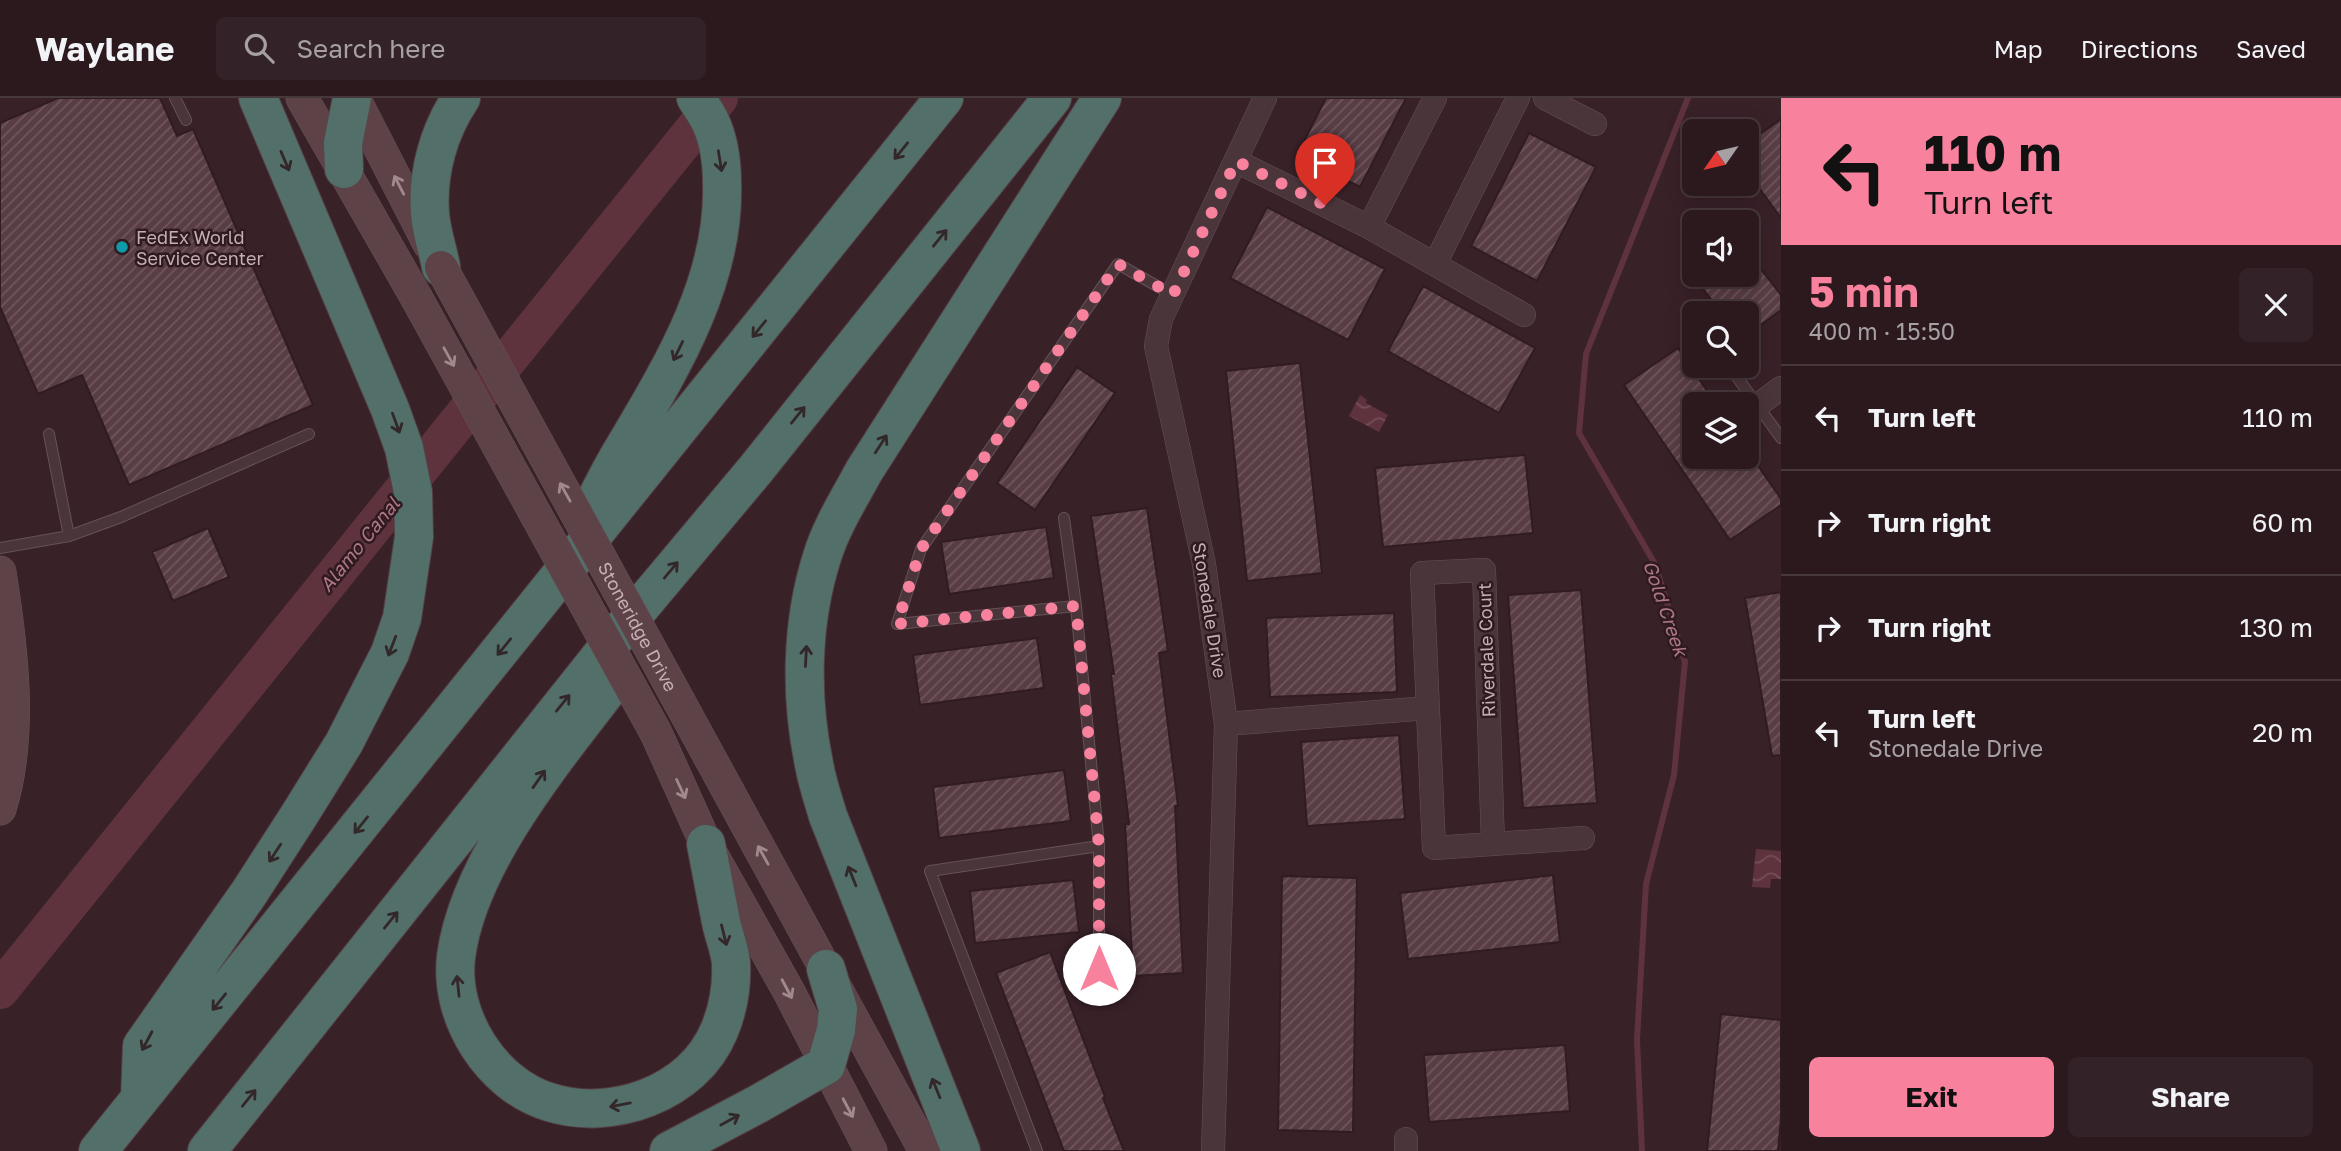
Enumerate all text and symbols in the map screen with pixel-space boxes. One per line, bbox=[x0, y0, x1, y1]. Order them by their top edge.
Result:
search box bbox=[216, 17, 706, 80]
text: Waylane bbox=[35, 29, 174, 68]
icon: search bbox=[240, 29, 278, 67]
text: Search here bbox=[296, 33, 445, 64]
text: Map bbox=[1994, 34, 2043, 63]
text: Directions bbox=[2081, 34, 2198, 63]
text: Saved bbox=[2236, 34, 2306, 63]
north arrow bbox=[1682, 119, 1759, 196]
map controls bbox=[1682, 119, 1759, 469]
text: 110 m bbox=[1924, 123, 2061, 182]
icon: left bbox=[1809, 126, 1900, 217]
pin bbox=[1295, 133, 1355, 205]
one-way arrow bbox=[894, 142, 909, 160]
icon: arrive bbox=[1306, 144, 1344, 182]
one-way arrow bbox=[714, 149, 727, 172]
one-way arrow bbox=[279, 150, 292, 171]
one-way arrow bbox=[391, 175, 405, 196]
text: Turn left bbox=[1924, 183, 2053, 221]
button: sound bbox=[1682, 210, 1759, 287]
place label: FedEx World Service Center bbox=[136, 226, 263, 269]
one-way arrow bbox=[933, 229, 948, 247]
marker: FedEx World Service Center bbox=[114, 239, 130, 255]
text: 5 min bbox=[1809, 266, 1919, 316]
button: close bbox=[2239, 268, 2313, 342]
button: search bbox=[1682, 301, 1759, 378]
text: 400 m · 15:50 bbox=[1809, 317, 1955, 345]
one-way arrow bbox=[752, 319, 767, 338]
one-way arrow bbox=[671, 340, 685, 361]
one-way arrow bbox=[442, 346, 456, 366]
button: layers bbox=[1682, 392, 1759, 469]
icon: left bbox=[1809, 399, 1847, 437]
text: Turn left bbox=[1868, 402, 1976, 433]
text: 110 m bbox=[2242, 402, 2313, 433]
one-way arrow bbox=[791, 407, 806, 425]
one-way arrow bbox=[390, 412, 403, 434]
one-way arrow bbox=[874, 435, 888, 455]
one-way arrow bbox=[558, 483, 572, 503]
water label: Alamo Canal bbox=[314, 492, 404, 596]
icon: right bbox=[1809, 504, 1847, 542]
text: Turn right bbox=[1868, 507, 1991, 538]
text: 60 m bbox=[2252, 507, 2313, 538]
street label: Stonedale Drive bbox=[1188, 541, 1232, 679]
water label: Gold Creek bbox=[1639, 557, 1694, 661]
street label: Stoneridge Drive bbox=[594, 558, 682, 695]
one-way arrow bbox=[663, 562, 679, 580]
street label: Riverdale Court bbox=[1473, 582, 1499, 718]
icon: right bbox=[1809, 609, 1847, 647]
text: Turn right bbox=[1868, 612, 1991, 643]
text: 130 m bbox=[2240, 612, 2313, 643]
one-way arrow bbox=[385, 634, 397, 656]
one-way arrow bbox=[496, 638, 512, 656]
one-way arrow bbox=[799, 644, 812, 667]
one-way arrow bbox=[555, 695, 571, 713]
text: Turn left bbox=[1868, 703, 1976, 734]
icon: left bbox=[1809, 714, 1847, 752]
text: 20 m bbox=[2252, 717, 2313, 748]
text: Stonedale Drive bbox=[1868, 734, 2043, 762]
one-way arrow bbox=[532, 770, 546, 789]
one-way arrow bbox=[675, 777, 688, 799]
one-way arrow bbox=[354, 815, 369, 833]
one-way arrow bbox=[267, 843, 281, 863]
one-way arrow bbox=[756, 845, 770, 865]
one-way arrow bbox=[845, 866, 858, 887]
one-way arrow bbox=[383, 911, 398, 929]
one-way arrow bbox=[718, 923, 731, 946]
position arrow bbox=[1062, 932, 1136, 1006]
one-way arrow bbox=[451, 975, 464, 998]
one-way arrow bbox=[781, 978, 795, 999]
one-way arrow bbox=[211, 992, 226, 1010]
one-way arrow bbox=[140, 1031, 154, 1051]
button: Exit bbox=[1809, 1057, 2054, 1137]
button: Share bbox=[2068, 1057, 2313, 1137]
one-way arrow bbox=[928, 1077, 941, 1099]
one-way arrow bbox=[241, 1089, 257, 1107]
one-way arrow bbox=[842, 1097, 855, 1118]
one-way arrow bbox=[609, 1099, 632, 1112]
one-way arrow bbox=[719, 1113, 739, 1127]

